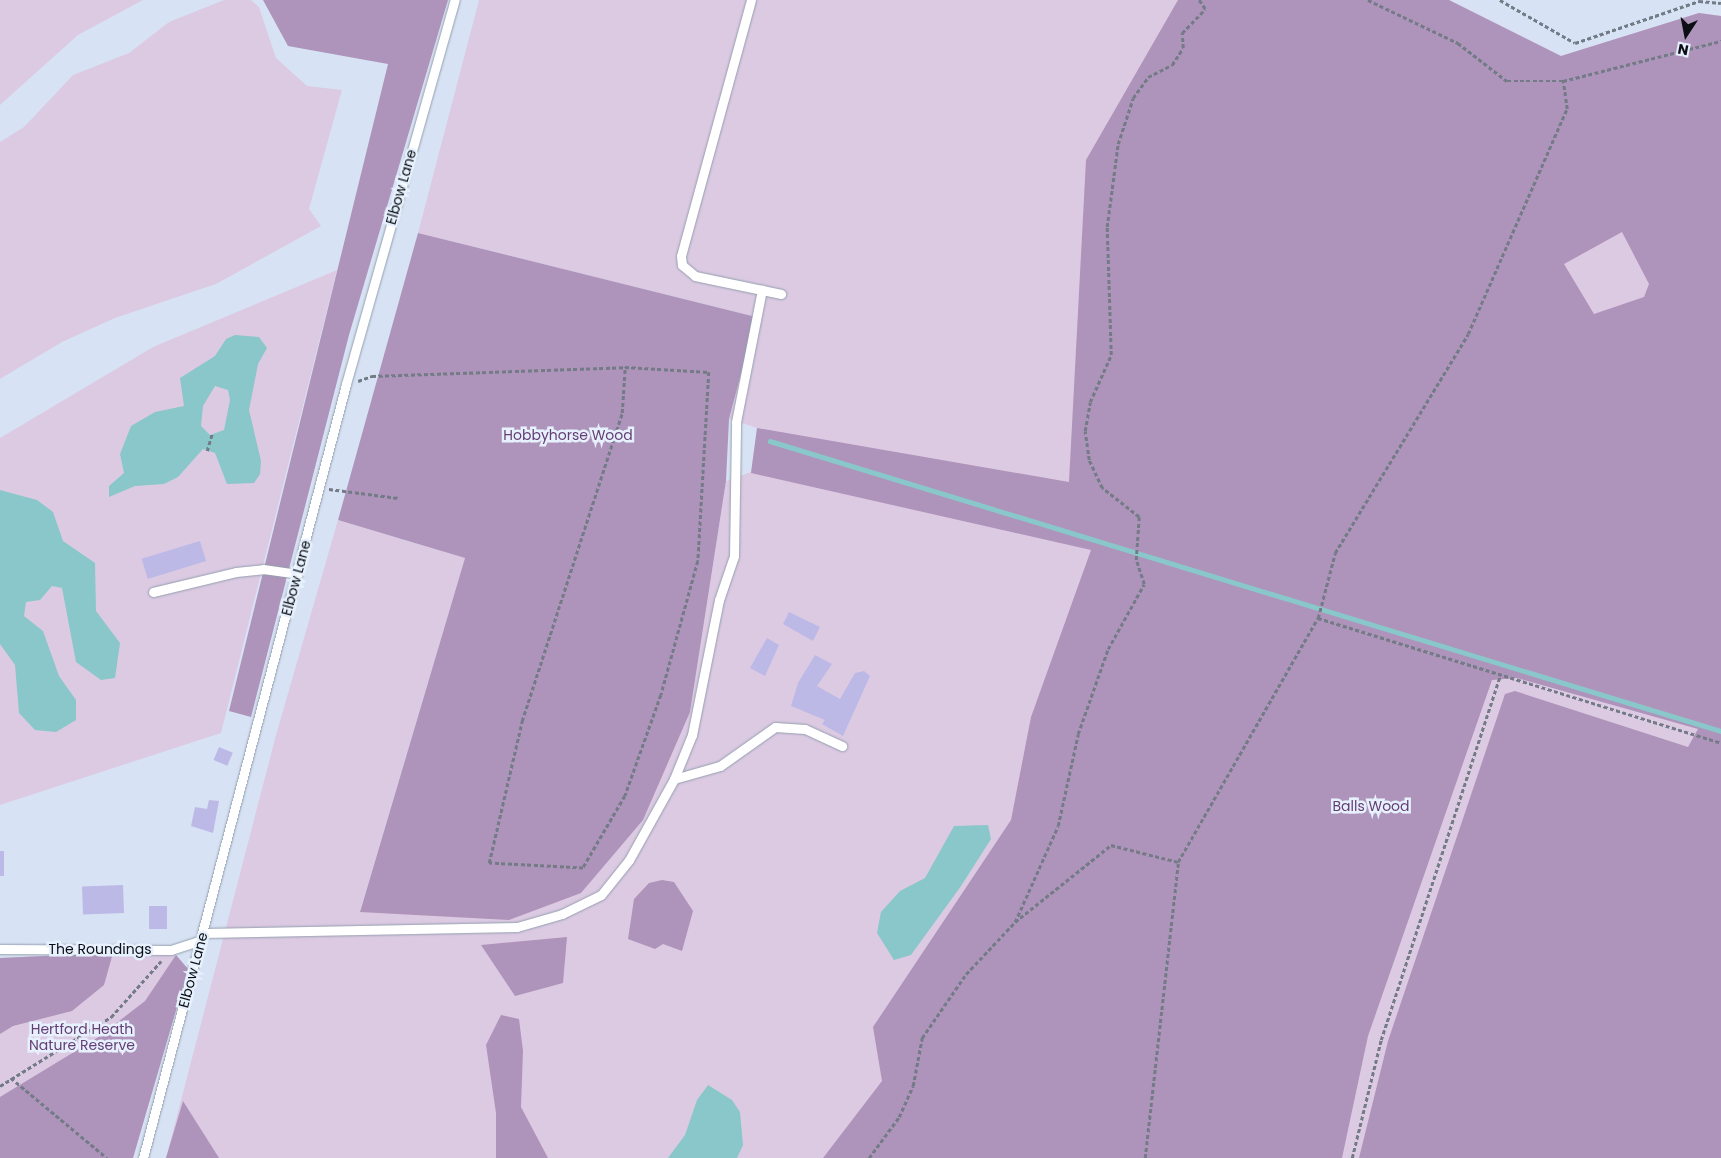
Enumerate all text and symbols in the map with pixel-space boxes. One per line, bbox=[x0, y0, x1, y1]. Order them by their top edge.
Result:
north arrow bbox=[1661, 10, 1711, 60]
text: N bbox=[1676, 39, 1690, 61]
street label: Elbow Lane bbox=[382, 147, 420, 227]
park label: Hobbyhorse Wood bbox=[503, 427, 633, 443]
street label: Elbow Lane bbox=[278, 538, 314, 618]
park label: Balls Wood bbox=[1332, 798, 1410, 814]
street label: Elbow Lane bbox=[175, 930, 211, 1010]
street label: The Roundings bbox=[49, 941, 151, 957]
park label: Hertford Heath Nature Reserve bbox=[29, 1021, 135, 1054]

